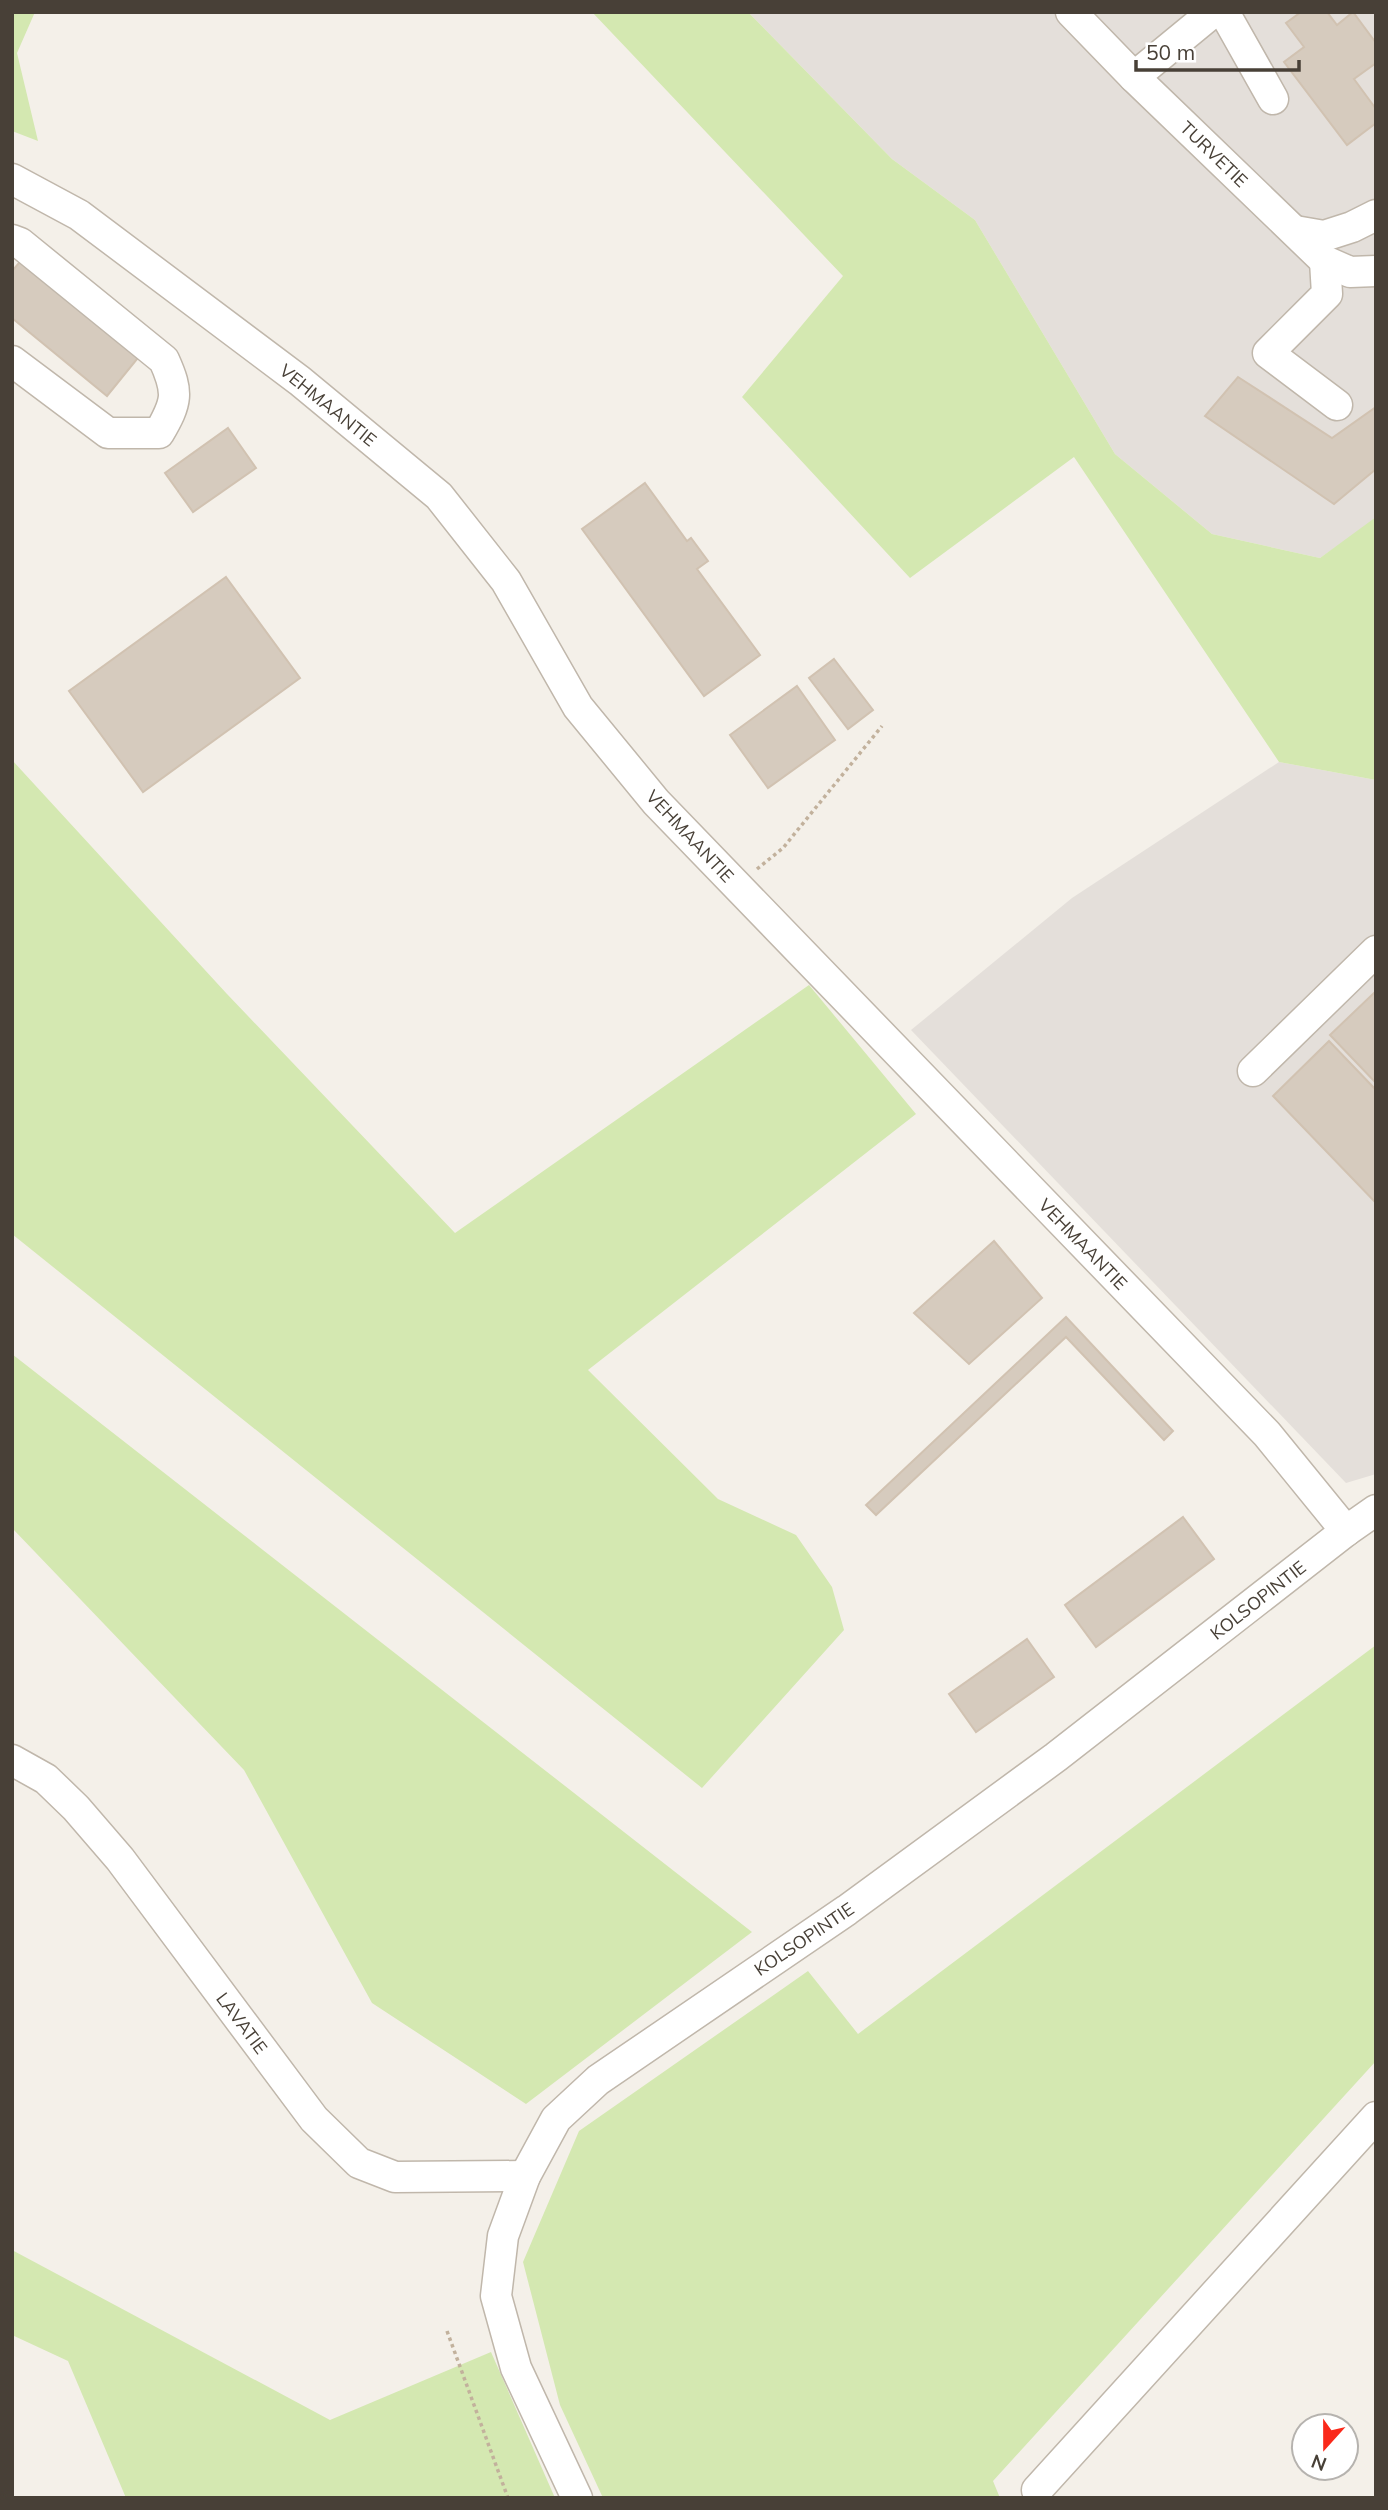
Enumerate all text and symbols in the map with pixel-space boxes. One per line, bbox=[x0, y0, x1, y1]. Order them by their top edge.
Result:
scale bar bbox=[1136, 28, 1299, 72]
text: 50 m bbox=[1146, 39, 1195, 65]
street label: TURVETIE bbox=[1175, 116, 1253, 192]
street label: VEHMAANTIE bbox=[275, 359, 381, 451]
street label: VEHMAANTIE bbox=[641, 785, 739, 887]
street label: VEHMAANTIE bbox=[1034, 1193, 1132, 1295]
street label: KOLSOPINTIE bbox=[1205, 1555, 1311, 1645]
street label: KOLSOPINTIE bbox=[750, 1897, 858, 1981]
street label: LAVATIE bbox=[211, 1988, 273, 2058]
north arrow bbox=[1290, 2412, 1360, 2482]
text: N bbox=[1308, 2449, 1330, 2477]

